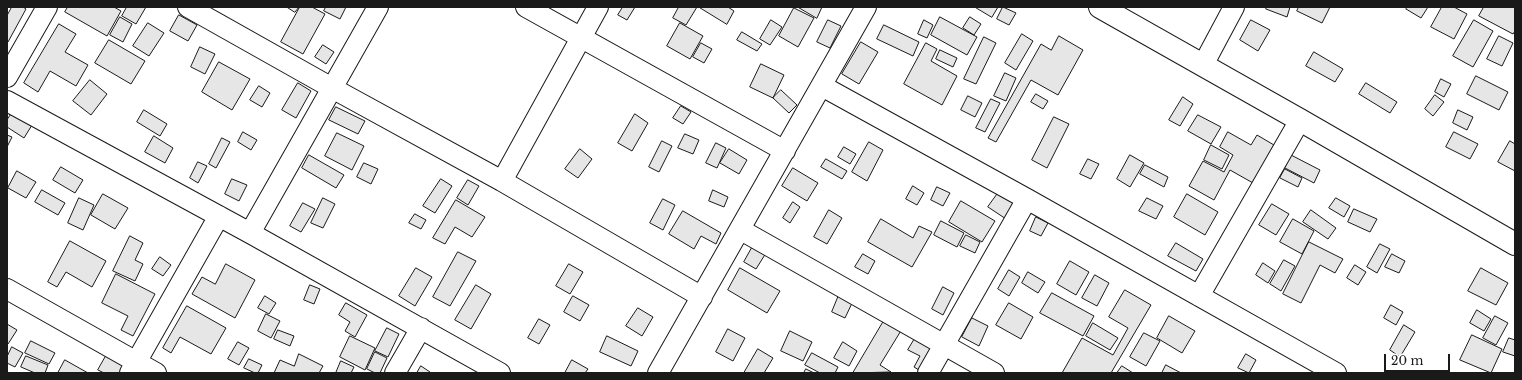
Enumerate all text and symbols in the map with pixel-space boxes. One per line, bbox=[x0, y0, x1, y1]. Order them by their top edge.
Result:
scale bar bbox=[1386, 346, 1452, 372]
text: 20 m bbox=[1391, 353, 1423, 368]

